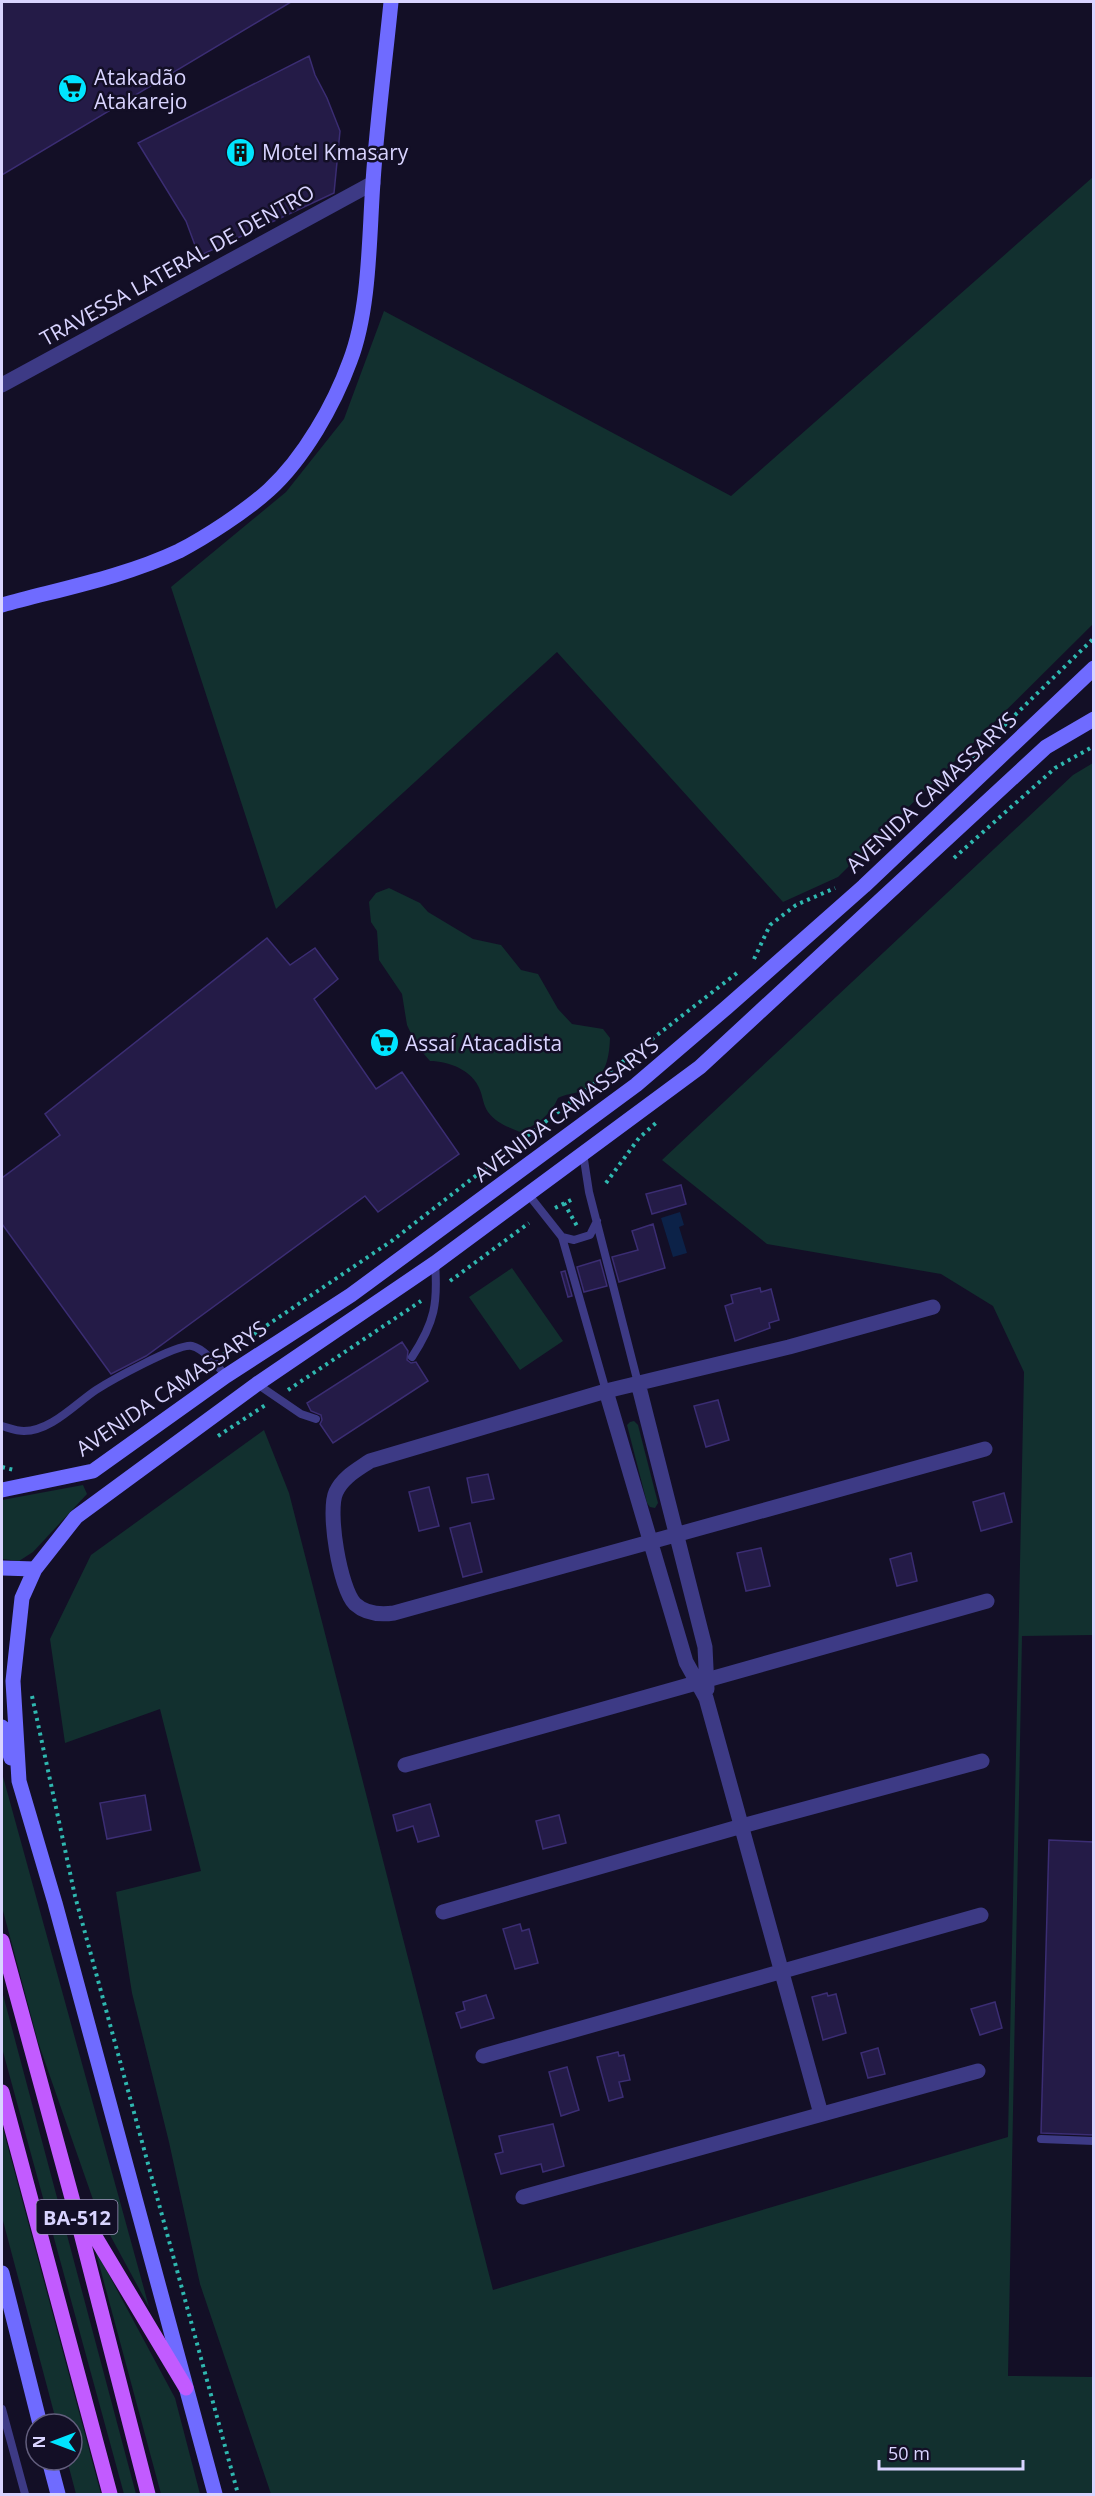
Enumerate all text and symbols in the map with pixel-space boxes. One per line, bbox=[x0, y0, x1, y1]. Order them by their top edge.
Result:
place label: Atakadão Atakarejo bbox=[94, 63, 187, 115]
supermarket icon: Atakadão Atakarejo bbox=[57, 73, 89, 105]
building icon: Motel Kmasary bbox=[225, 136, 257, 168]
place label: Motel Kmasary bbox=[262, 138, 409, 166]
street label: TRAVESSA LATERAL DE DENTRO bbox=[35, 178, 319, 352]
street label: AVENIDA CAMASSARYS bbox=[839, 705, 1023, 879]
supermarket icon: Assaí Atacadista bbox=[368, 1027, 400, 1059]
place label: Assaí Atacadista bbox=[405, 1029, 562, 1057]
street label: AVENIDA CAMASSARYS bbox=[468, 1030, 664, 1188]
street label: AVENIDA CAMASSARYS bbox=[70, 1314, 272, 1462]
road number: BA-512 bbox=[36, 2200, 118, 2234]
north arrow bbox=[24, 2412, 84, 2472]
scale bar bbox=[879, 2433, 1023, 2471]
text: N bbox=[28, 2435, 50, 2449]
text: 50 m bbox=[888, 2441, 930, 2465]

